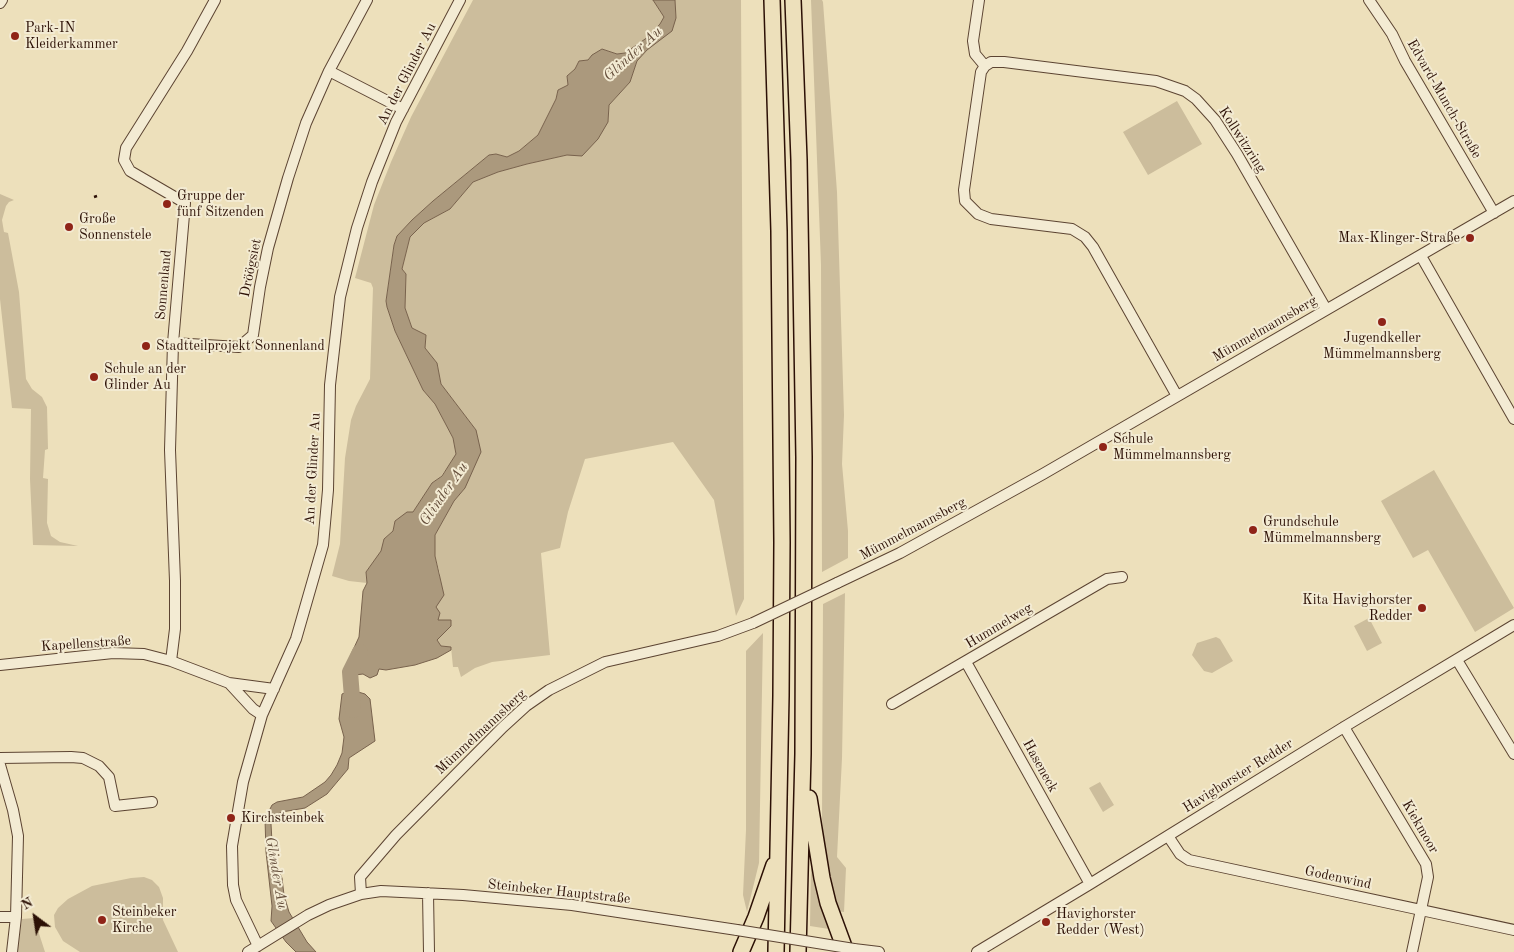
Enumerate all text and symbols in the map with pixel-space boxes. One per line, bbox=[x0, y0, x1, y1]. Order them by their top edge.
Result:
place label: Park-IN Kleiderkammer bbox=[25, 20, 118, 52]
street label: An der Glinder Au bbox=[374, 20, 440, 128]
water label: Glinder Au bbox=[600, 23, 666, 85]
marker: Park-IN Kleiderkammer bbox=[9, 30, 21, 42]
street label: Edvard-Munch-Straße bbox=[1403, 36, 1485, 162]
street label: Kollwitzring bbox=[1214, 104, 1270, 176]
place label: Gruppe der fünf Sitzenden bbox=[177, 188, 264, 220]
marker: Gruppe der fünf Sitzenden bbox=[161, 198, 173, 210]
place label: Große Sonnenstele bbox=[79, 211, 151, 243]
marker: Große Sonnenstele bbox=[63, 221, 75, 233]
place label: Max-Klinger-Straße bbox=[1338, 230, 1460, 246]
marker: Max-Klinger-Straße bbox=[1464, 232, 1476, 244]
street label: Dröögsiet bbox=[237, 237, 265, 299]
street label: Sonnenland bbox=[153, 249, 175, 321]
street label: Mümmelmannsberg bbox=[1210, 292, 1320, 366]
marker: Jugendkeller Mümmelmannsberg bbox=[1376, 316, 1388, 328]
place label: Jugendkeller Mümmelmannsberg bbox=[1323, 330, 1441, 362]
place label: Stadtteilprojekt Sonnenland bbox=[156, 338, 325, 354]
marker: Stadtteilprojekt Sonnenland bbox=[140, 340, 152, 352]
place label: Schule an der Glinder Au bbox=[104, 361, 186, 394]
marker: Schule an der Glinder Au bbox=[88, 371, 100, 383]
street label: An der Glinder Au bbox=[302, 412, 324, 526]
place label: Schule Mümmelmannsberg bbox=[1113, 431, 1231, 464]
marker: Schule Mümmelmannsberg bbox=[1097, 441, 1109, 453]
water label: Glinder Au bbox=[416, 459, 472, 529]
street label: Mümmelmannsberg bbox=[857, 494, 969, 564]
place label: Grundschule Mümmelmannsberg bbox=[1263, 514, 1381, 546]
marker: Grundschule Mümmelmannsberg bbox=[1247, 524, 1259, 536]
place label: Kita Havighorster Redder bbox=[1302, 592, 1412, 624]
street label: Hummelweg bbox=[962, 599, 1036, 653]
marker: Kita Havighorster Redder bbox=[1416, 602, 1428, 614]
street label: Kapellenstraße bbox=[40, 632, 132, 656]
street label: Mümmelmannsberg bbox=[432, 686, 530, 778]
street label: Havighorster Redder bbox=[1180, 735, 1296, 817]
street label: Haseneck bbox=[1019, 737, 1061, 795]
street label: Kiekmoor bbox=[1398, 797, 1442, 857]
place label: Kirchsteinbek bbox=[241, 810, 324, 826]
marker: Kirchsteinbek bbox=[225, 812, 237, 824]
water label: Glinder Au bbox=[261, 835, 291, 911]
street label: Godenwind bbox=[1303, 863, 1373, 893]
street label: Steinbeker Hauptstraße bbox=[487, 876, 631, 908]
north arrow bbox=[10, 892, 60, 942]
text: N bbox=[19, 895, 35, 913]
place label: Steinbeker Kirche bbox=[112, 904, 176, 936]
place label: Havighorster Redder (West) bbox=[1056, 906, 1145, 939]
marker: Steinbeker Kirche bbox=[96, 914, 108, 926]
marker: Havighorster Redder (West) bbox=[1040, 916, 1052, 928]

